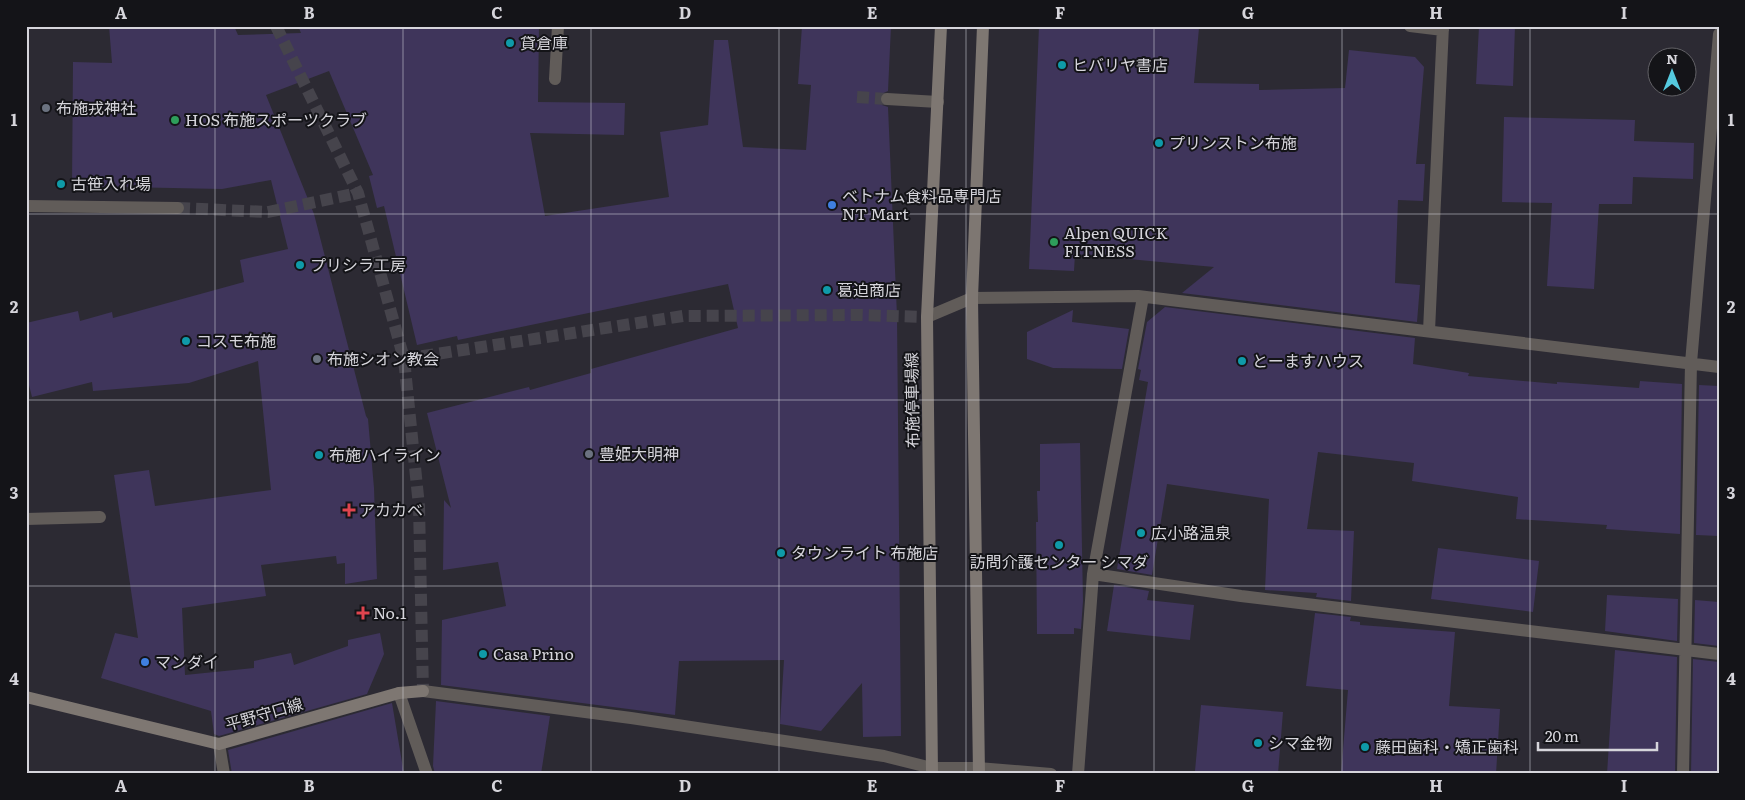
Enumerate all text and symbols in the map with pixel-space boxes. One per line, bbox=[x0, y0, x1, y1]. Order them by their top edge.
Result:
text: A bbox=[115, 0, 127, 24]
text: B bbox=[303, 0, 315, 24]
text: C bbox=[491, 0, 503, 24]
text: D bbox=[679, 0, 691, 24]
text: E bbox=[867, 0, 878, 24]
text: F bbox=[1055, 0, 1065, 24]
text: G bbox=[1242, 0, 1254, 24]
text: H bbox=[1429, 0, 1443, 24]
text: I bbox=[1621, 0, 1627, 24]
place label: 貸倉庫 bbox=[520, 30, 568, 54]
marker: 貸倉庫 bbox=[504, 37, 516, 49]
north arrow bbox=[1648, 48, 1698, 98]
text: N bbox=[1666, 48, 1678, 68]
place label: ヒバリヤ書店 bbox=[1072, 52, 1168, 76]
marker: ヒバリヤ書店 bbox=[1056, 59, 1068, 71]
place label: 布施戎神社 bbox=[56, 95, 136, 119]
marker: 布施戎神社 bbox=[40, 102, 52, 114]
text: 1 bbox=[11, 107, 18, 131]
place label: HOS 布施スポーツクラブ bbox=[185, 107, 367, 131]
text: 1 bbox=[1728, 107, 1735, 131]
marker: HOS 布施スポーツクラブ bbox=[169, 114, 181, 126]
place label: プリンストン布施 bbox=[1169, 130, 1297, 154]
marker: プリンストン布施 bbox=[1153, 137, 1165, 149]
place label: 古笹入れ場 bbox=[71, 171, 151, 195]
marker: 古笹入れ場 bbox=[55, 178, 67, 190]
place label: ベトナム食料品専門店 NT Mart bbox=[842, 183, 1002, 225]
marker: ベトナム食料品専門店 NT Mart bbox=[826, 199, 838, 211]
place label: Alpen QUICK FITNESS bbox=[1064, 220, 1168, 262]
marker: Alpen QUICK FITNESS bbox=[1048, 236, 1060, 248]
place label: プリシラ工房 bbox=[310, 252, 406, 276]
marker: プリシラ工房 bbox=[294, 259, 306, 271]
place label: 葛迫商店 bbox=[837, 277, 901, 301]
marker: 葛迫商店 bbox=[821, 284, 833, 296]
text: 2 bbox=[10, 294, 19, 318]
text: 2 bbox=[1727, 294, 1736, 318]
place label: コスモ布施 bbox=[196, 328, 276, 352]
marker: コスモ布施 bbox=[180, 335, 192, 347]
place label: 布施シオン教会 bbox=[327, 346, 439, 370]
place label: とーますハウス bbox=[1252, 348, 1364, 372]
street label: 布施停車場線 bbox=[898, 352, 924, 448]
marker: 布施シオン教会 bbox=[311, 353, 323, 365]
marker: とーますハウス bbox=[1236, 355, 1248, 367]
place label: 豊姫大明神 bbox=[599, 441, 679, 465]
place label: 布施ハイライン bbox=[329, 442, 441, 466]
marker: 豊姫大明神 bbox=[583, 448, 595, 460]
marker: 布施ハイライン bbox=[313, 449, 325, 461]
text: 3 bbox=[10, 480, 19, 504]
text: 3 bbox=[1727, 480, 1736, 504]
place label: アカカベ bbox=[359, 497, 423, 521]
marker: アカカベ bbox=[343, 504, 355, 516]
place label: 広小路温泉 bbox=[1151, 520, 1231, 544]
marker: 広小路温泉 bbox=[1135, 527, 1147, 539]
marker: 訪問介護センター シマダ bbox=[1053, 539, 1065, 551]
place label: タウンライト 布施店 bbox=[791, 540, 938, 564]
marker: タウンライト 布施店 bbox=[775, 547, 787, 559]
place label: 訪問介護センター シマダ bbox=[969, 549, 1149, 573]
place label: No.1 bbox=[373, 600, 407, 624]
marker: No.1 bbox=[357, 607, 369, 619]
place label: Casa Prino bbox=[493, 641, 574, 665]
marker: Casa Prino bbox=[477, 648, 489, 660]
place label: マンダイ bbox=[155, 649, 219, 673]
marker: マンダイ bbox=[139, 656, 151, 668]
text: 4 bbox=[9, 666, 19, 690]
text: 4 bbox=[1726, 666, 1736, 690]
street label: 平野守口線 bbox=[222, 690, 305, 736]
scale bar bbox=[1538, 720, 1656, 752]
text: 20 m bbox=[1545, 724, 1579, 747]
place label: シマ金物 bbox=[1268, 730, 1332, 754]
place label: 藤田歯科・矯正歯科 bbox=[1375, 734, 1519, 758]
marker: シマ金物 bbox=[1252, 737, 1264, 749]
marker: 藤田歯科・矯正歯科 bbox=[1359, 741, 1371, 753]
text: A bbox=[115, 773, 127, 797]
text: B bbox=[303, 773, 315, 797]
text: C bbox=[491, 773, 503, 797]
text: D bbox=[679, 773, 691, 797]
text: E bbox=[867, 773, 878, 797]
text: F bbox=[1055, 773, 1065, 797]
text: G bbox=[1242, 773, 1254, 797]
text: H bbox=[1429, 773, 1443, 797]
text: I bbox=[1621, 773, 1627, 797]

